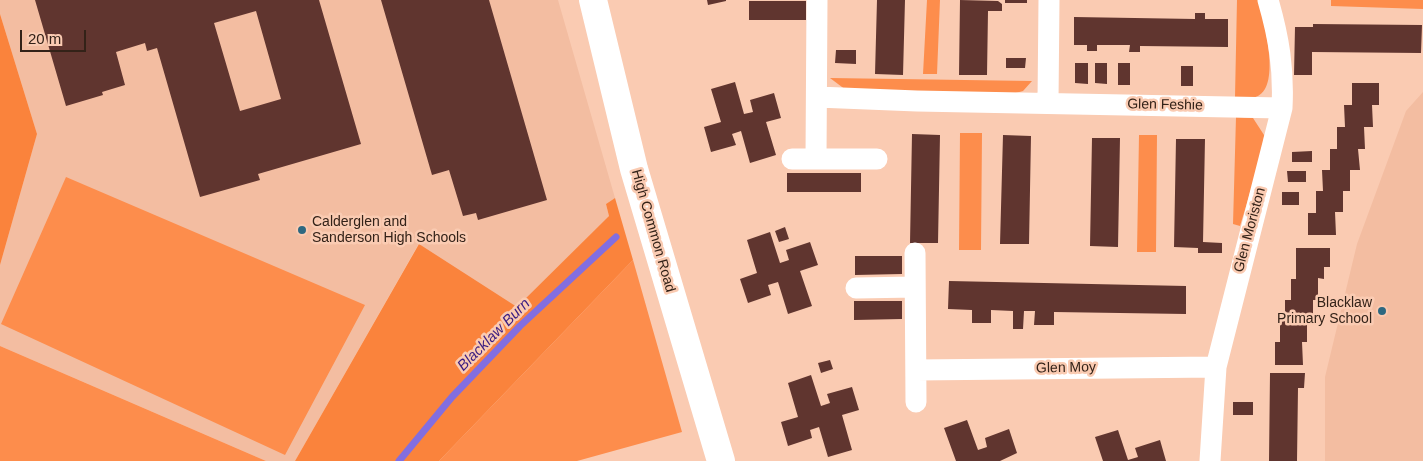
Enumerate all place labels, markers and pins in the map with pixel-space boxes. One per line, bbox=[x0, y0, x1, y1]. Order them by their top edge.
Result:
place label: Calderglen and Sanderson High Schools bbox=[312, 214, 466, 246]
marker: Calderglen and Sanderson High Schools bbox=[296, 224, 308, 236]
place label: Blacklaw Primary School bbox=[1277, 295, 1372, 328]
marker: Blacklaw Primary School bbox=[1376, 305, 1388, 317]

